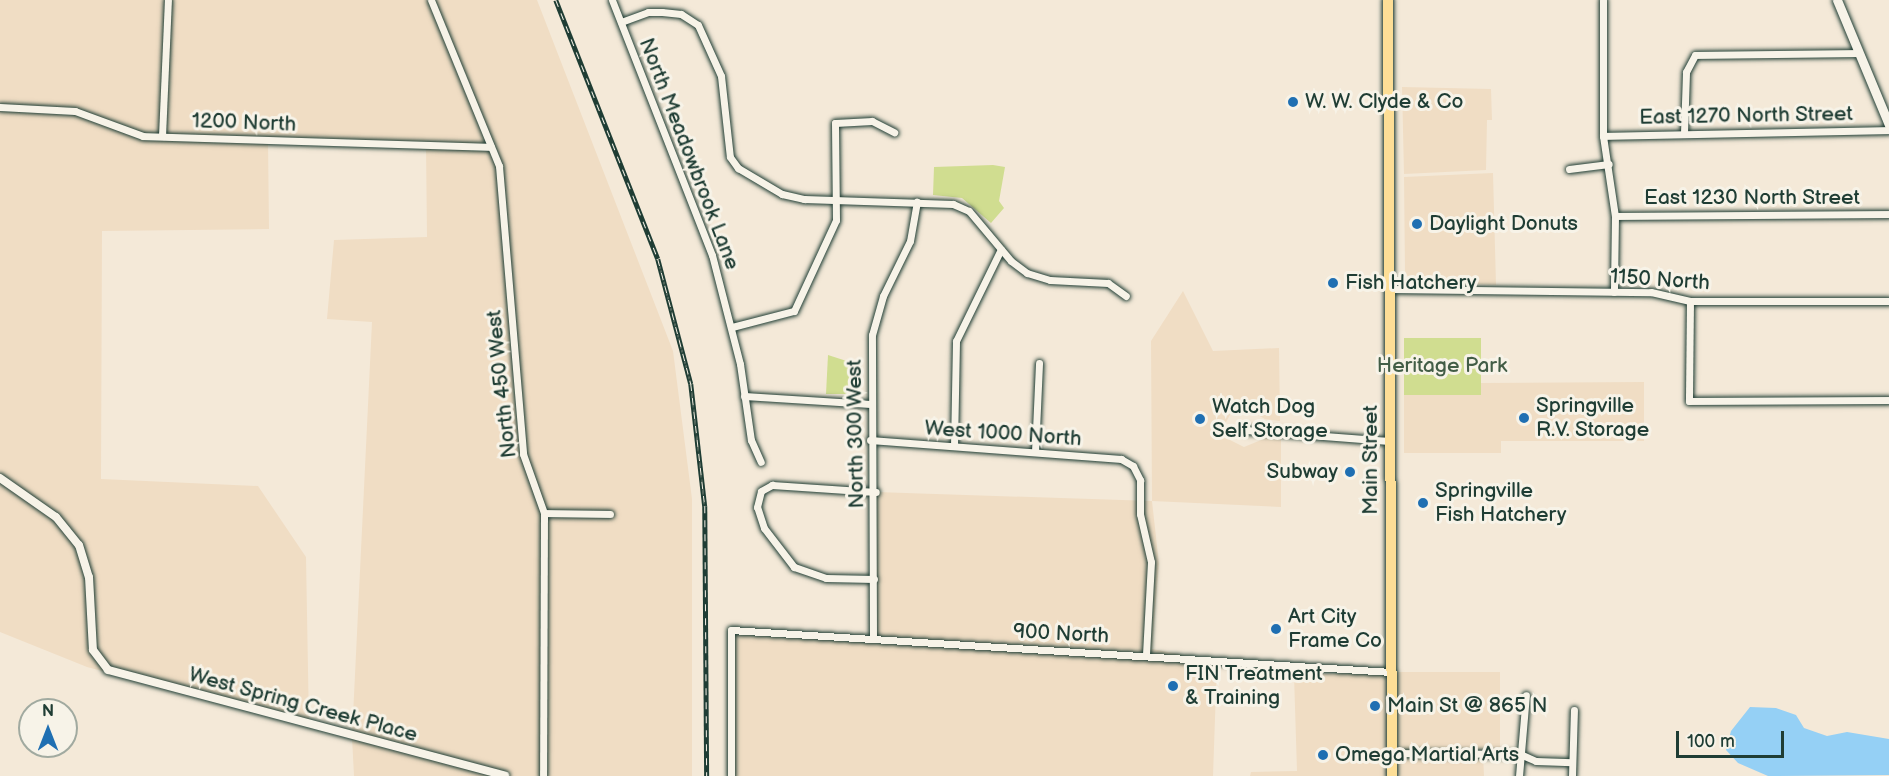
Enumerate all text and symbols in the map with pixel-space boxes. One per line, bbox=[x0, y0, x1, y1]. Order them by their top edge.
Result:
street label: North Meadowbrook Lane bbox=[633, 35, 745, 273]
place label: W. W. Clyde & Co bbox=[1305, 89, 1464, 115]
marker: W. W. Clyde & Co bbox=[1286, 95, 1300, 109]
street label: East 1270 North Street bbox=[1639, 102, 1853, 130]
street label: 1200 North bbox=[191, 109, 297, 137]
street label: East 1230 North Street bbox=[1644, 185, 1860, 211]
place label: Daylight Donuts bbox=[1429, 211, 1578, 237]
marker: Daylight Donuts bbox=[1410, 217, 1424, 231]
street label: 1150 North bbox=[1609, 264, 1711, 296]
place label: Fish Hatchery bbox=[1345, 270, 1477, 296]
marker: Fish Hatchery bbox=[1326, 276, 1340, 290]
street label: North 450 West bbox=[482, 308, 522, 460]
park label: Heritage Park bbox=[1377, 353, 1507, 379]
street label: North 300 West bbox=[842, 359, 870, 509]
place label: Springville R.V. Storage bbox=[1536, 393, 1650, 443]
place label: Watch Dog Self Storage bbox=[1212, 394, 1328, 444]
street label: Main Street bbox=[1358, 405, 1384, 515]
marker: Springville R.V. Storage bbox=[1517, 411, 1531, 425]
marker: Watch Dog Self Storage bbox=[1193, 412, 1207, 426]
street label: West 1000 North bbox=[924, 416, 1082, 452]
place label: Subway bbox=[1267, 459, 1338, 485]
marker: Subway bbox=[1343, 465, 1357, 479]
place label: Springville Fish Hatchery bbox=[1435, 478, 1567, 528]
marker: Springville Fish Hatchery bbox=[1416, 496, 1430, 510]
place label: Art City Frame Co bbox=[1288, 604, 1382, 654]
street label: 900 North bbox=[1012, 619, 1110, 649]
marker: Art City Frame Co bbox=[1269, 622, 1283, 636]
place label: FIN Treatment & Training bbox=[1185, 661, 1323, 711]
street label: West Spring Creek Place bbox=[186, 662, 420, 748]
marker: FIN Treatment & Training bbox=[1166, 679, 1180, 693]
place label: Main St @ 865 N bbox=[1387, 693, 1548, 719]
north arrow bbox=[18, 698, 78, 758]
marker: Main St @ 865 N bbox=[1368, 699, 1382, 713]
text: N bbox=[42, 702, 54, 721]
scale bar bbox=[1679, 719, 1787, 757]
text: 100 m bbox=[1687, 731, 1735, 752]
place label: Omega Martial Arts bbox=[1335, 742, 1519, 768]
marker: Omega Martial Arts bbox=[1316, 748, 1330, 762]

